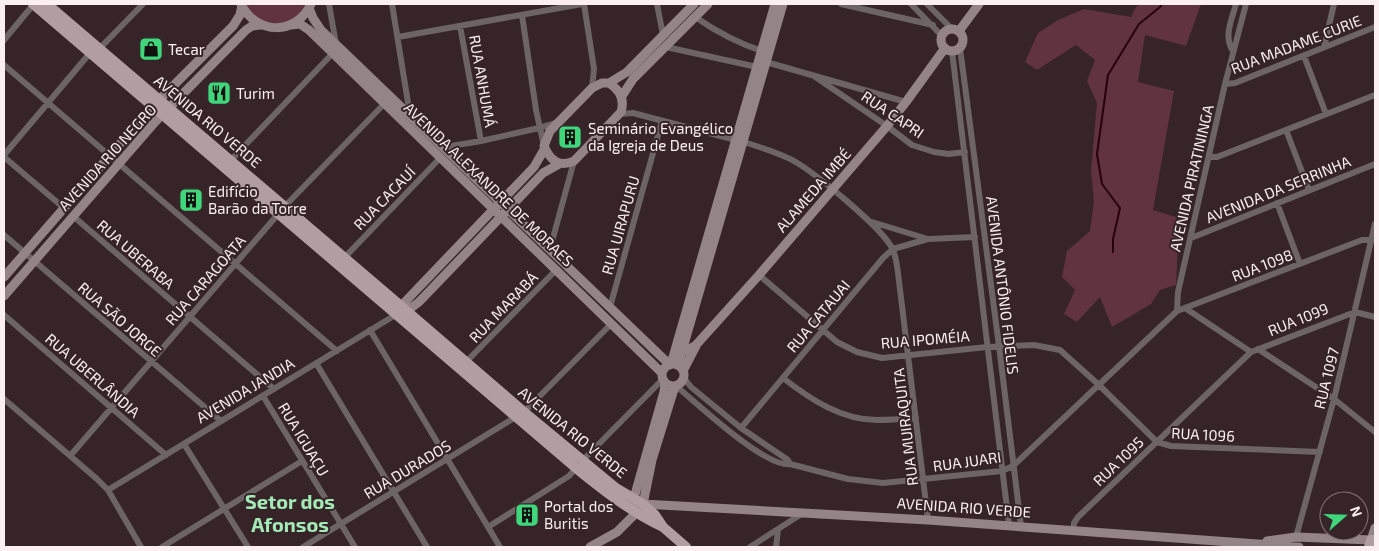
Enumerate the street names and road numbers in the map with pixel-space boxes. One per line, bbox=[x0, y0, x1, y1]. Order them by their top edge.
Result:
street label: RUA MADAME CURIE bbox=[1228, 11, 1364, 77]
street label: RUA ANHUMÁ bbox=[466, 33, 500, 129]
street label: AVENIDA RIO VERDE bbox=[151, 71, 265, 171]
street label: RUA CAPRI bbox=[858, 87, 928, 141]
street label: AVENIDA ALEXANDRE DE MORAES bbox=[401, 98, 577, 270]
street label: AVENIDA RIO NEGRO bbox=[54, 100, 160, 214]
street label: AVENIDA PIRATININGA bbox=[1165, 102, 1217, 253]
street label: ALAMEDA IMBÉ bbox=[772, 144, 854, 236]
street label: AVENIDA DA SERRINHA bbox=[1203, 151, 1354, 226]
street label: RUA CACAUÍ bbox=[349, 162, 419, 233]
street label: RUA UIRAPURU bbox=[597, 173, 643, 277]
street label: AVENIDA ANTÔNIO FIDELIS bbox=[983, 195, 1023, 375]
street label: RUA UBERABA bbox=[94, 216, 179, 293]
street label: RUA CARAGOATA bbox=[161, 231, 249, 329]
street label: RUA 1098 bbox=[1229, 245, 1295, 285]
street label: RUA MARABÁ bbox=[465, 267, 542, 346]
street label: RUA CATAUAI bbox=[783, 276, 853, 356]
street label: RUA SÃO JORGE bbox=[75, 278, 165, 360]
street label: RUA 1099 bbox=[1265, 299, 1331, 339]
street label: RUA IPOMÉIA bbox=[880, 326, 971, 352]
street label: RUA UBERLÂNDIA bbox=[42, 329, 144, 421]
street label: RUA 1097 bbox=[1310, 345, 1342, 411]
street label: AVENIDA JANDIA bbox=[193, 353, 298, 426]
street label: RUA MUIRAQUITA bbox=[889, 366, 922, 487]
street label: AVENIDA RIO VERDE bbox=[515, 383, 631, 481]
street label: RUA IGUAÇU bbox=[274, 399, 333, 480]
street label: RUA 1096 bbox=[1171, 423, 1235, 445]
street label: RUA 1095 bbox=[1089, 433, 1147, 489]
street label: RUA DURADOS bbox=[360, 436, 454, 502]
street label: RUA JUARI bbox=[932, 447, 1002, 475]
street label: AVENIDA RIO VERDE bbox=[896, 493, 1032, 521]

